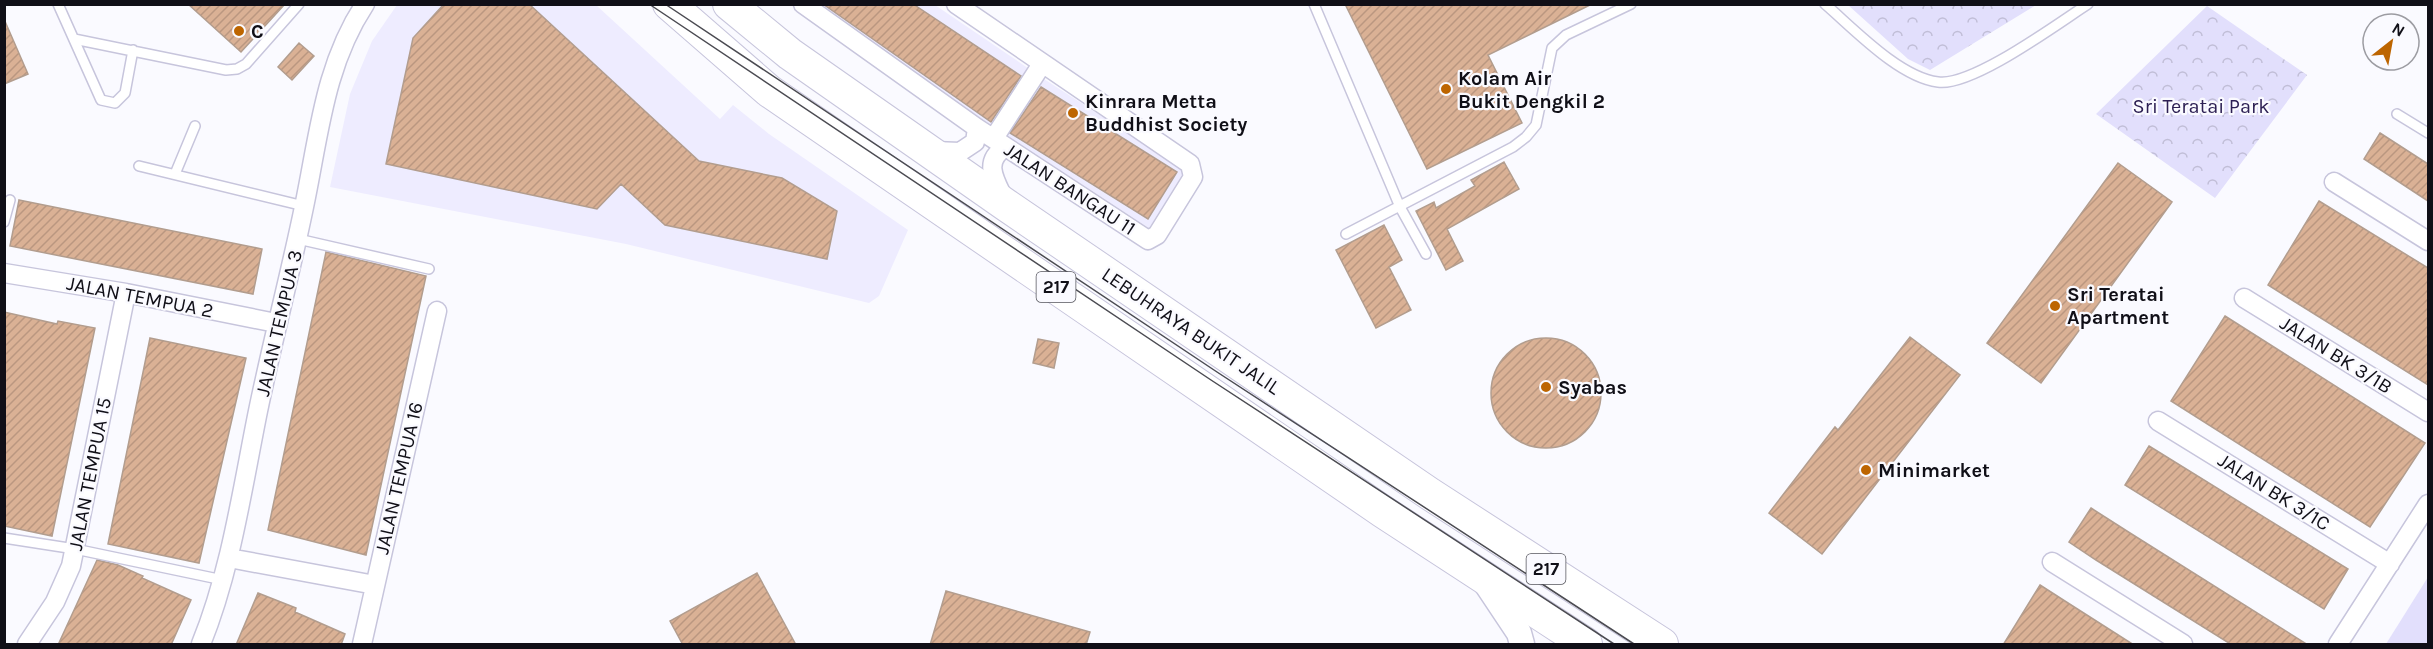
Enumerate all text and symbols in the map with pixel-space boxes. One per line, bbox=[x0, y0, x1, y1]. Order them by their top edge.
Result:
north arrow bbox=[2361, 12, 2421, 72]
text: N bbox=[2389, 18, 2408, 41]
place label: C bbox=[251, 20, 264, 43]
marker: C bbox=[232, 24, 246, 38]
place label: Kolam Air Bukit Dengkil 2 bbox=[1458, 67, 1605, 113]
marker: Kolam Air Bukit Dengkil 2 bbox=[1439, 82, 1453, 96]
place label: Kinrara Metta Buddhist Society bbox=[1085, 90, 1247, 136]
park label: Sri Teratai Park bbox=[2133, 95, 2269, 118]
marker: Kinrara Metta Buddhist Society bbox=[1066, 106, 1080, 120]
street label: JALAN BANGAU 11 bbox=[1000, 138, 1140, 240]
street label: JALAN TEMPUA 3 bbox=[251, 248, 307, 398]
street label: LEBUHRAYA BUKIT JALIL bbox=[1097, 263, 1285, 400]
street label: JALAN TEMPUA 2 bbox=[65, 271, 215, 323]
road number: 217 bbox=[1036, 272, 1076, 302]
place label: Sri Teratai Apartment bbox=[2067, 283, 2169, 329]
marker: Sri Teratai Apartment bbox=[2048, 299, 2062, 313]
street label: JALAN BK 3/1B bbox=[2276, 311, 2396, 399]
place label: Syabas bbox=[1558, 376, 1627, 399]
marker: Syabas bbox=[1539, 380, 1553, 394]
street label: JALAN TEMPUA 15 bbox=[64, 396, 116, 552]
street label: JALAN TEMPUA 16 bbox=[370, 400, 428, 556]
street label: JALAN BK 3/1C bbox=[2214, 448, 2334, 536]
place label: Minimarket bbox=[1878, 459, 1990, 482]
marker: Minimarket bbox=[1859, 463, 1873, 477]
road number: 217 bbox=[1526, 554, 1566, 584]

